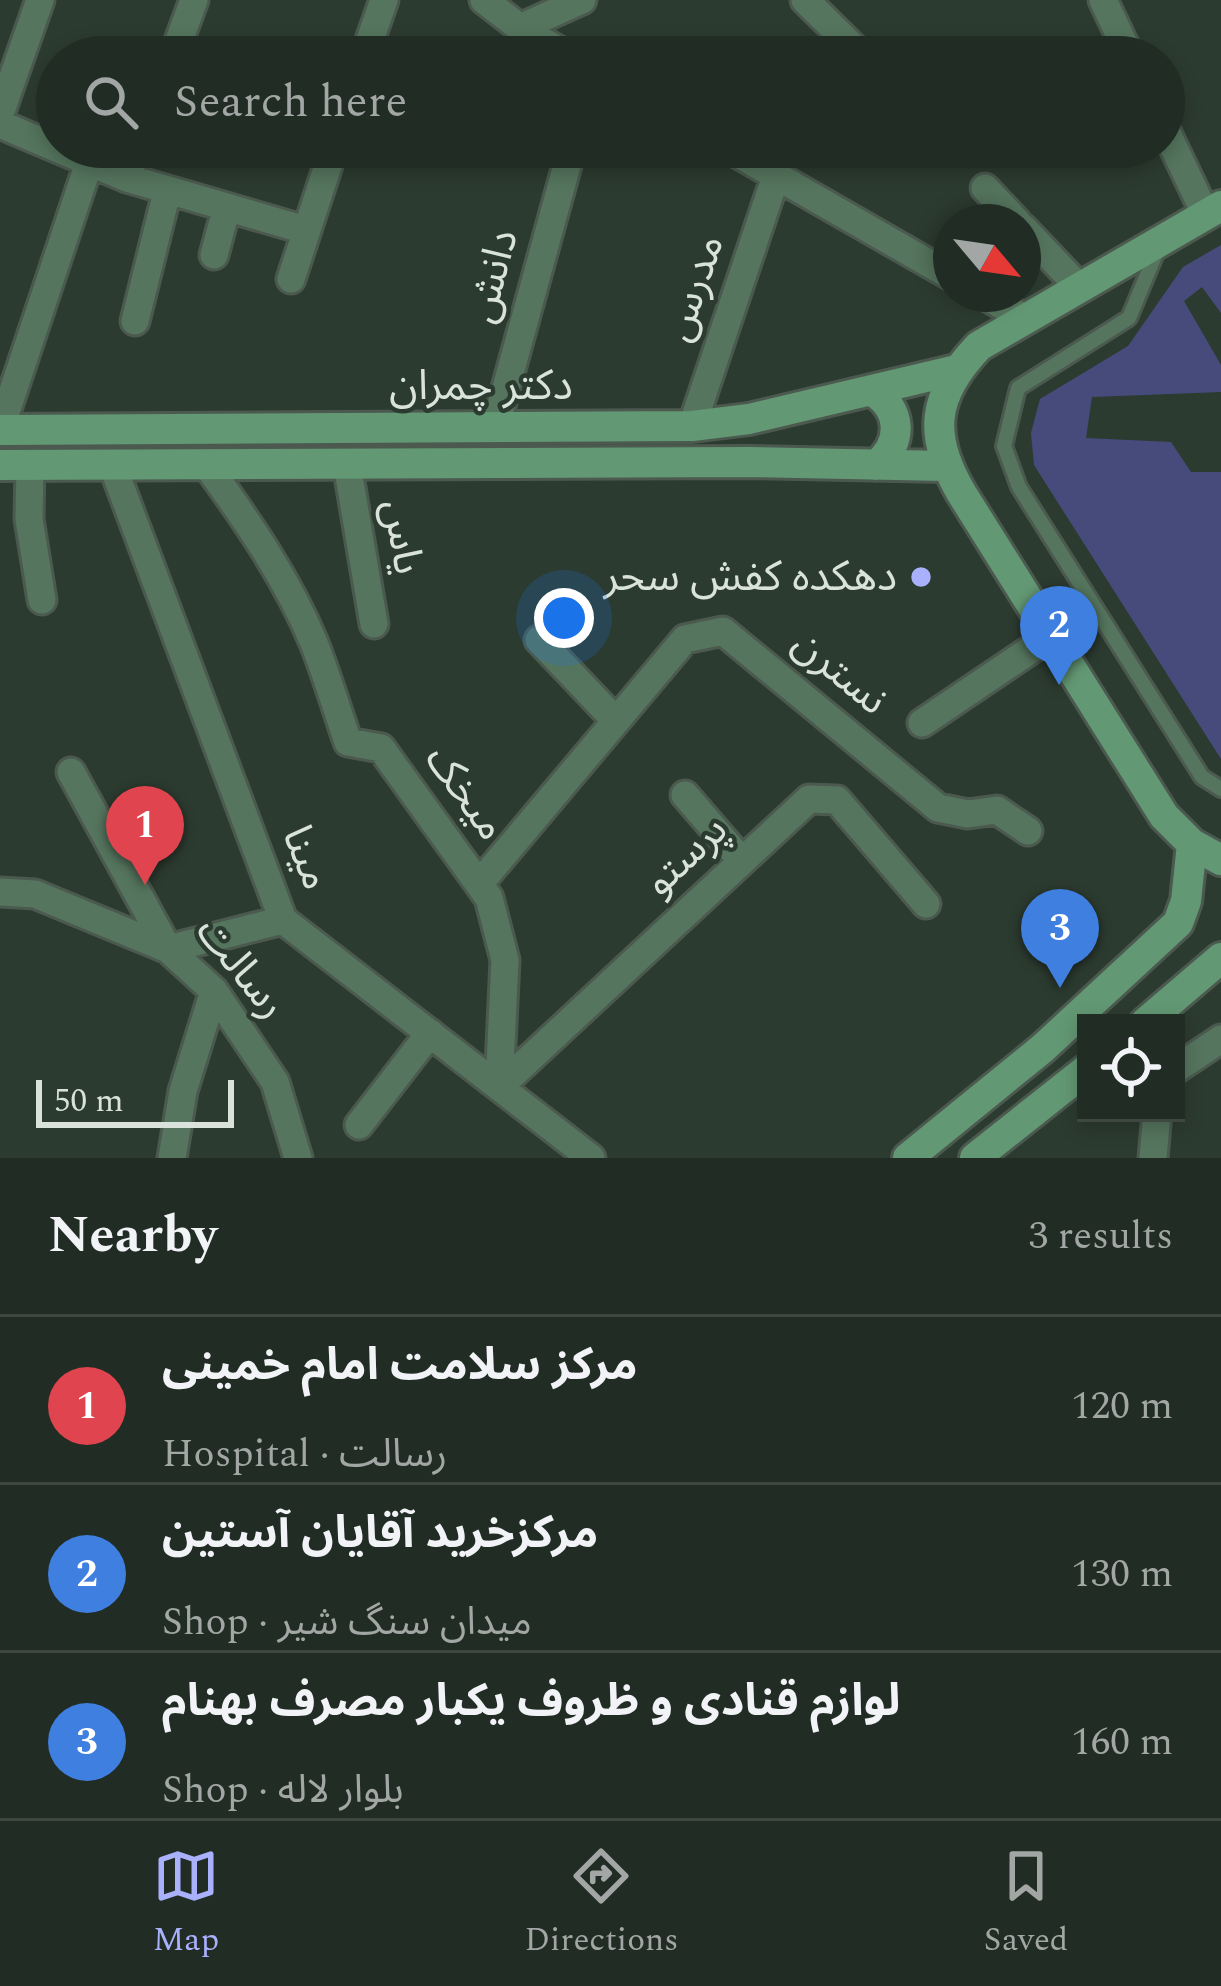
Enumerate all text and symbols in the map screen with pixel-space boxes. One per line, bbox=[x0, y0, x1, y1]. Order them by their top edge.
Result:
search box bbox=[36, 36, 1185, 168]
text: Search here bbox=[174, 68, 407, 137]
icon: search bbox=[78, 69, 144, 135]
north arrow bbox=[933, 204, 1041, 312]
street label: دانش bbox=[450, 222, 536, 330]
street label: مدرس bbox=[646, 226, 742, 350]
street label: دکتر چمران bbox=[389, 355, 573, 418]
street label: یاس bbox=[364, 494, 440, 580]
place label: دهکده کفش سحر bbox=[601, 546, 897, 609]
marker: دهکده کفش سحر bbox=[908, 564, 934, 590]
pin: 2 bbox=[1020, 586, 1098, 685]
your location bbox=[534, 588, 594, 648]
street label: نسترن bbox=[778, 613, 902, 731]
street label: میخک bbox=[409, 732, 521, 854]
pin: 1 bbox=[106, 786, 184, 885]
street label: پرستو bbox=[629, 800, 743, 912]
street label: مینا bbox=[265, 816, 347, 900]
pin: 3 bbox=[1021, 889, 1099, 988]
street label: رسالت bbox=[180, 903, 302, 1033]
map controls bbox=[1077, 1014, 1185, 1122]
button: locate bbox=[1077, 1014, 1185, 1122]
scale bar bbox=[36, 1074, 234, 1127]
text: 50 m bbox=[54, 1076, 124, 1126]
text: Nearby bbox=[48, 1197, 217, 1275]
text: 3 results bbox=[1029, 1207, 1173, 1266]
text: مرکز سلامت امام خمینی bbox=[162, 1331, 638, 1400]
text: 1 bbox=[76, 1377, 98, 1436]
text: 120 m bbox=[1071, 1377, 1173, 1436]
text: Hospital · رسالت bbox=[162, 1425, 447, 1484]
text: مرکزخرید آقایان آستین bbox=[162, 1499, 598, 1568]
text: 2 bbox=[76, 1545, 98, 1604]
text: 130 m bbox=[1071, 1545, 1173, 1604]
text: Shop · میدان سنگ شیر bbox=[162, 1593, 532, 1652]
text: لوازم قنادی و ظروف یکبار مصرف بهنام bbox=[162, 1667, 900, 1736]
text: 3 bbox=[76, 1713, 98, 1772]
text: 160 m bbox=[1071, 1713, 1173, 1772]
text: Shop · بلوار لاله bbox=[162, 1761, 404, 1820]
tab: Map bbox=[153, 1843, 219, 1965]
tab: Directions bbox=[524, 1843, 678, 1965]
tab: Saved bbox=[984, 1843, 1068, 1965]

